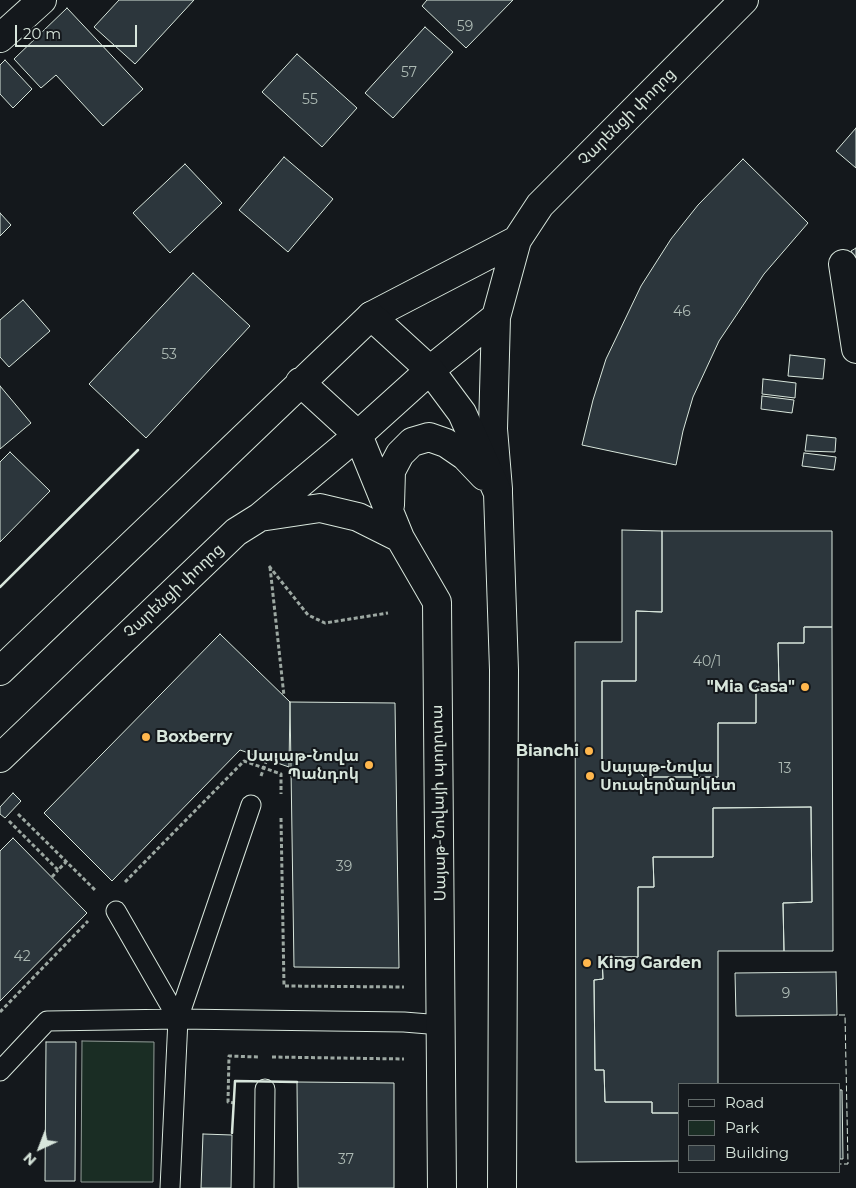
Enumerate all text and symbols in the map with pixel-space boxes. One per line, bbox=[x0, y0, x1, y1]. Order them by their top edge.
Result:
scale bar bbox=[18, 15, 140, 47]
house number: 59 bbox=[457, 19, 473, 35]
text: 20 m bbox=[23, 24, 61, 43]
street label: Չարենցի փողոց bbox=[574, 64, 680, 170]
house number: 57 bbox=[401, 65, 417, 81]
house number: 55 bbox=[302, 92, 318, 108]
house number: 46 bbox=[673, 304, 691, 320]
house number: 53 bbox=[161, 347, 177, 363]
street label: Չարենցի փողոց bbox=[120, 540, 228, 642]
house number: 40/1 bbox=[693, 654, 721, 670]
place label: "Mia Casa" bbox=[707, 677, 795, 697]
marker: "Mia Casa" bbox=[799, 681, 811, 693]
street label: Սայաթ-Նովայի պողոտա bbox=[428, 705, 450, 901]
place label: Boxberry bbox=[156, 727, 232, 747]
marker: Boxberry bbox=[140, 731, 152, 743]
place label: Bianchi bbox=[516, 741, 579, 761]
marker: Bianchi bbox=[583, 745, 595, 757]
place label: Սայաթ-Նովա Պանդոկ bbox=[246, 746, 359, 784]
place label: Սայաթ-Նովա Սուպերմարկետ bbox=[600, 757, 736, 795]
marker: Սայաթ-Նովա Պանդոկ bbox=[363, 759, 375, 771]
house number: 13 bbox=[779, 761, 791, 777]
marker: Սայաթ-Նովա Սուպերմարկետ bbox=[584, 770, 596, 782]
house number: 39 bbox=[336, 859, 352, 875]
house number: 42 bbox=[13, 949, 31, 965]
place label: King Garden bbox=[597, 953, 702, 973]
marker: King Garden bbox=[581, 957, 593, 969]
house number: 9 bbox=[782, 986, 790, 1002]
legend bbox=[678, 1083, 841, 1173]
text: Road bbox=[725, 1093, 764, 1112]
text: Park bbox=[725, 1118, 759, 1137]
north arrow bbox=[15, 1123, 65, 1173]
text: Building bbox=[725, 1143, 789, 1162]
text: N bbox=[19, 1149, 40, 1169]
house number: 37 bbox=[338, 1152, 354, 1168]

